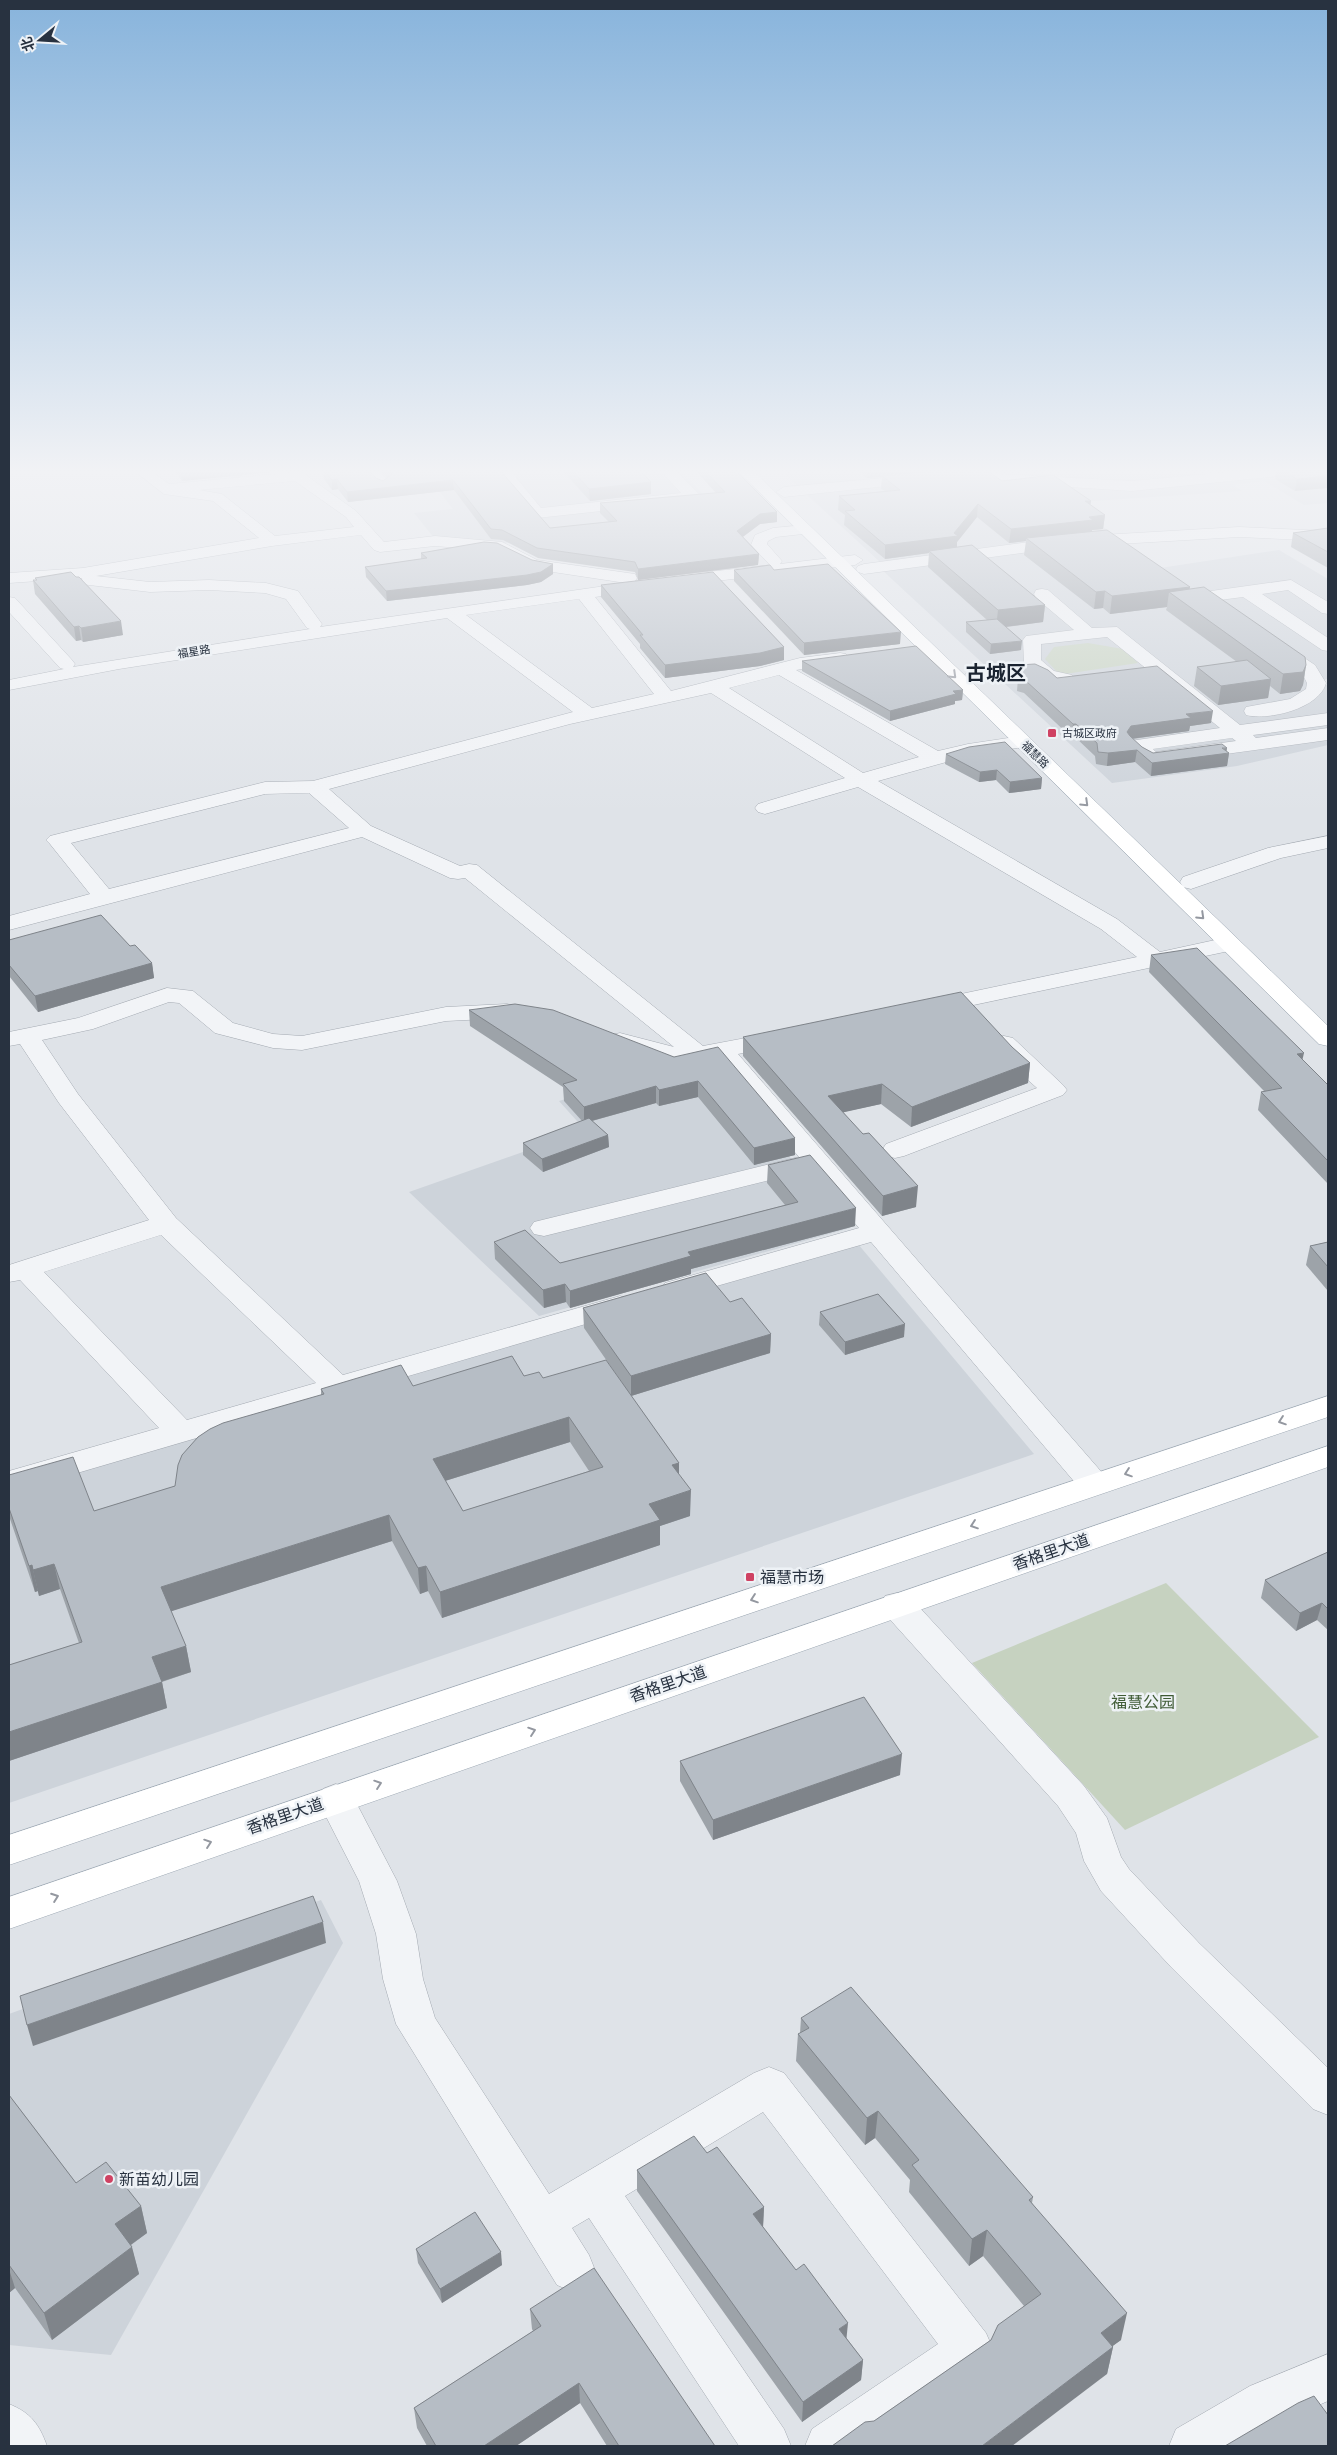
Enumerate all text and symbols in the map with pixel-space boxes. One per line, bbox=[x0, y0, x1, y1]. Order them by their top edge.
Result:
north arrow bbox=[15, 15, 65, 65]
text: 北 bbox=[18, 35, 38, 53]
street label: 福星路 bbox=[177, 643, 211, 661]
district label: 古城区 bbox=[966, 661, 1026, 685]
one-way arrow bbox=[947, 669, 956, 678]
marker: 古城区政府 bbox=[1046, 727, 1058, 739]
place label: 古城区政府 bbox=[1062, 727, 1117, 740]
street label: 福慧路 bbox=[1019, 739, 1051, 771]
one-way arrow bbox=[1079, 797, 1088, 806]
one-way arrow bbox=[1196, 911, 1205, 920]
one-way arrow bbox=[1278, 1415, 1287, 1425]
one-way arrow bbox=[1124, 1467, 1133, 1477]
one-way arrow bbox=[970, 1519, 979, 1529]
street label: 香格里大道 bbox=[1010, 1530, 1092, 1574]
place label: 福慧市场 bbox=[760, 1568, 824, 1587]
marker: 福慧市场 bbox=[744, 1571, 756, 1583]
one-way arrow bbox=[750, 1593, 758, 1603]
street label: 香格里大道 bbox=[627, 1662, 709, 1706]
park label: 福慧公园 bbox=[1111, 1693, 1175, 1712]
one-way arrow bbox=[527, 1727, 535, 1737]
one-way arrow bbox=[373, 1780, 382, 1790]
street label: 香格里大道 bbox=[244, 1794, 326, 1838]
one-way arrow bbox=[203, 1839, 212, 1849]
one-way arrow bbox=[50, 1893, 58, 1903]
place label: 新苗幼儿园 bbox=[119, 2170, 199, 2189]
marker: 新苗幼儿园 bbox=[103, 2173, 115, 2185]

